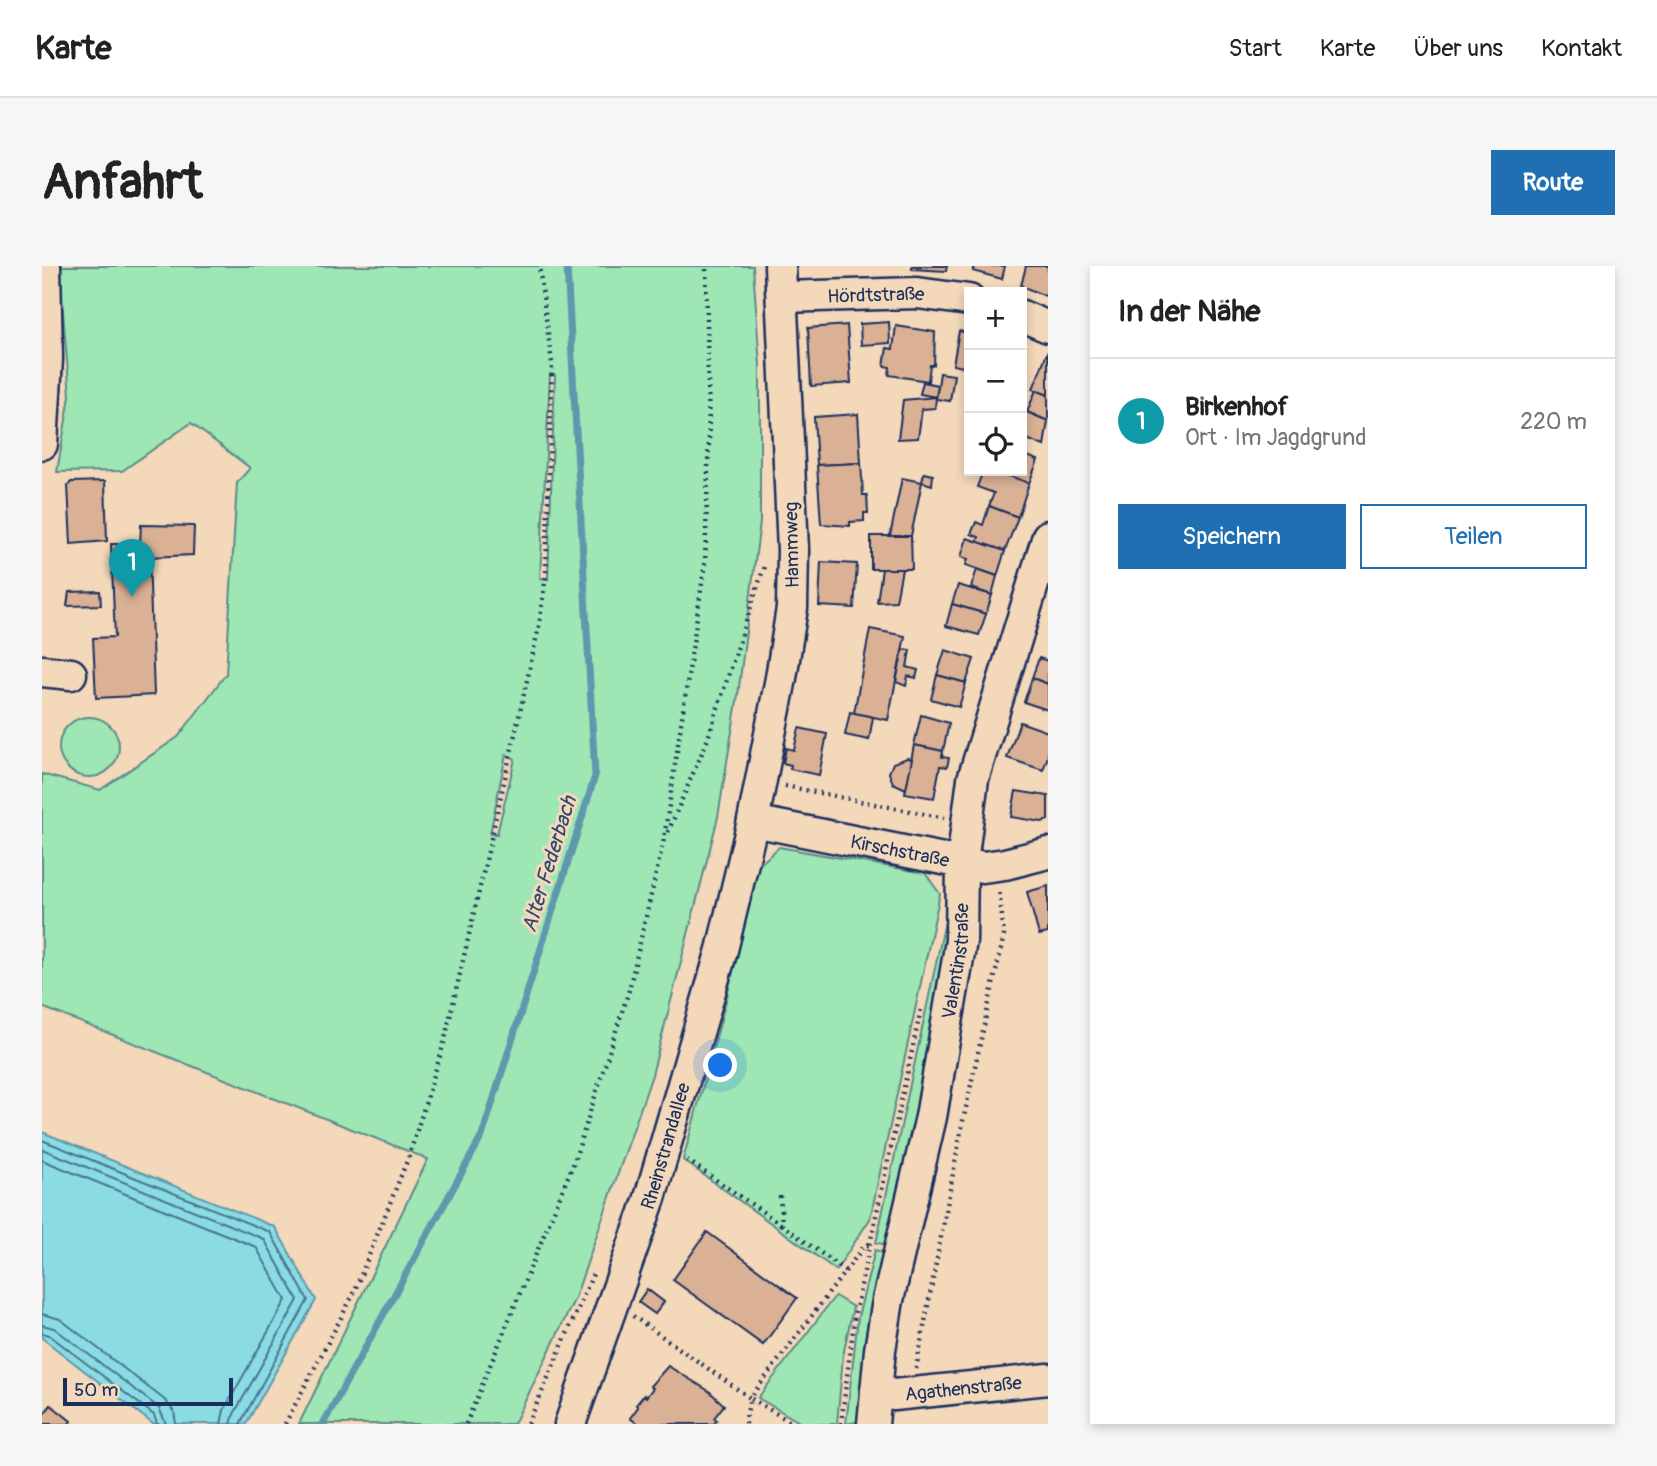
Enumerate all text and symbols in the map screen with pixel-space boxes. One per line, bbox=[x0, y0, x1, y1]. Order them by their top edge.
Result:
text: Karte bbox=[35, 28, 112, 69]
text: Start bbox=[1229, 34, 1282, 63]
text: Karte bbox=[1320, 34, 1375, 63]
text: Über uns bbox=[1413, 34, 1503, 63]
text: Kontakt bbox=[1541, 34, 1622, 63]
button: Route bbox=[1491, 150, 1615, 215]
text: Anfahrt bbox=[42, 152, 202, 213]
street label: Hördtstraße bbox=[827, 282, 927, 309]
map controls bbox=[964, 287, 1027, 476]
button: + bbox=[964, 287, 1027, 350]
text: In der Nähe bbox=[1118, 293, 1260, 330]
button: − bbox=[964, 350, 1027, 413]
text: Birkenhof bbox=[1185, 391, 1288, 423]
text: 1 bbox=[1137, 407, 1146, 436]
text: 220 m bbox=[1520, 407, 1587, 436]
button: locate bbox=[964, 413, 1027, 476]
text: Ort · Im Jagdgrund bbox=[1185, 423, 1366, 452]
street label: Hammweg bbox=[779, 502, 805, 588]
button: Speichern bbox=[1118, 504, 1346, 569]
button: Teilen bbox=[1360, 504, 1587, 569]
pin: 1 bbox=[109, 539, 155, 597]
water label: Alter Federbach bbox=[516, 792, 583, 935]
street label: Kirschstraße bbox=[848, 830, 952, 873]
street label: Valentinstraße bbox=[937, 902, 974, 1021]
your location bbox=[703, 1048, 737, 1082]
street label: Rheinstrandallee bbox=[636, 1079, 696, 1213]
street label: Agathenstraße bbox=[904, 1371, 1024, 1407]
scale bar bbox=[63, 1375, 233, 1407]
text: 50 m bbox=[74, 1378, 118, 1402]

